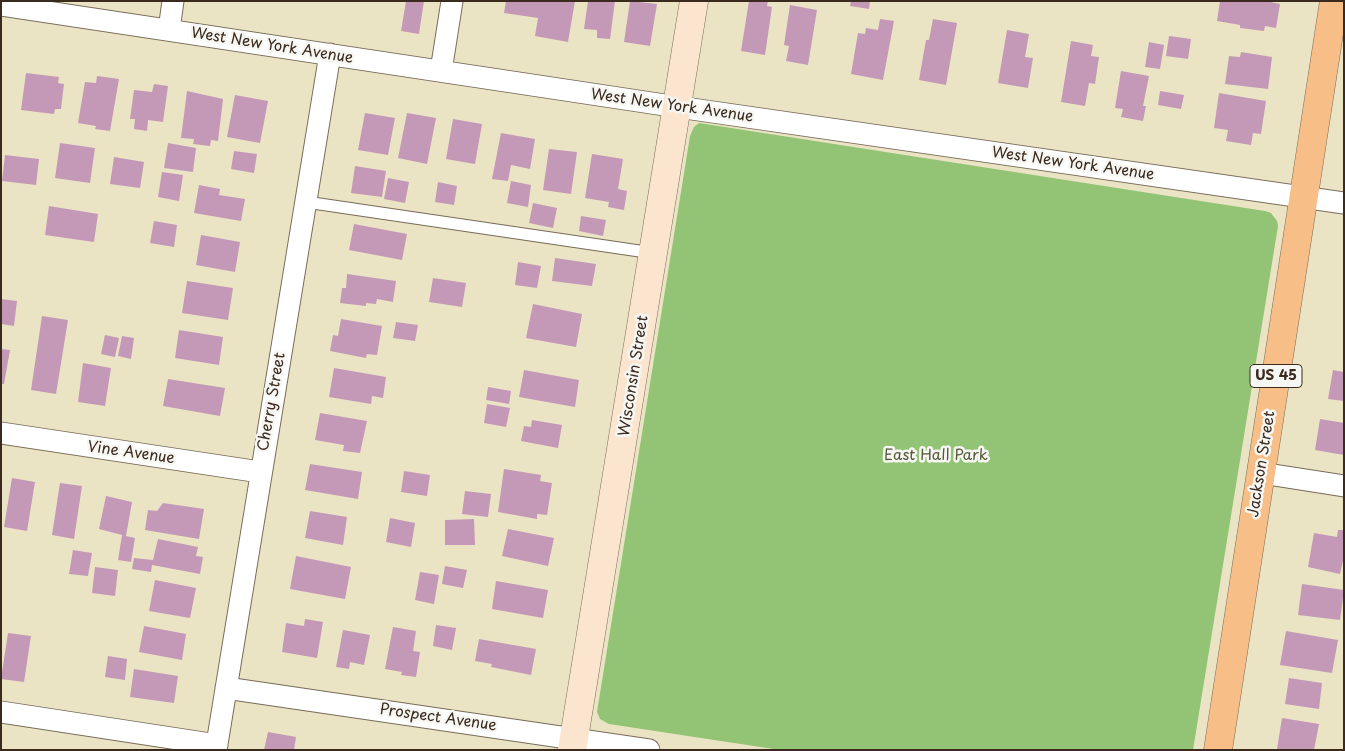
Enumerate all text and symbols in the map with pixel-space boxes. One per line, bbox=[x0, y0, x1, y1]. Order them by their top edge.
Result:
street label: West New York Avenue bbox=[190, 24, 354, 68]
street label: West New York Avenue bbox=[590, 86, 754, 126]
street label: West New York Avenue bbox=[991, 144, 1155, 184]
street label: Wisconsin Street bbox=[616, 314, 652, 438]
street label: Cherry Street bbox=[254, 351, 290, 453]
road number: US 45 bbox=[1250, 364, 1302, 388]
street label: Jackson Street bbox=[1245, 410, 1279, 518]
street label: Vine Avenue bbox=[86, 438, 176, 468]
park label: East Hall Park bbox=[884, 447, 988, 465]
street label: Prospect Avenue bbox=[378, 701, 498, 735]

